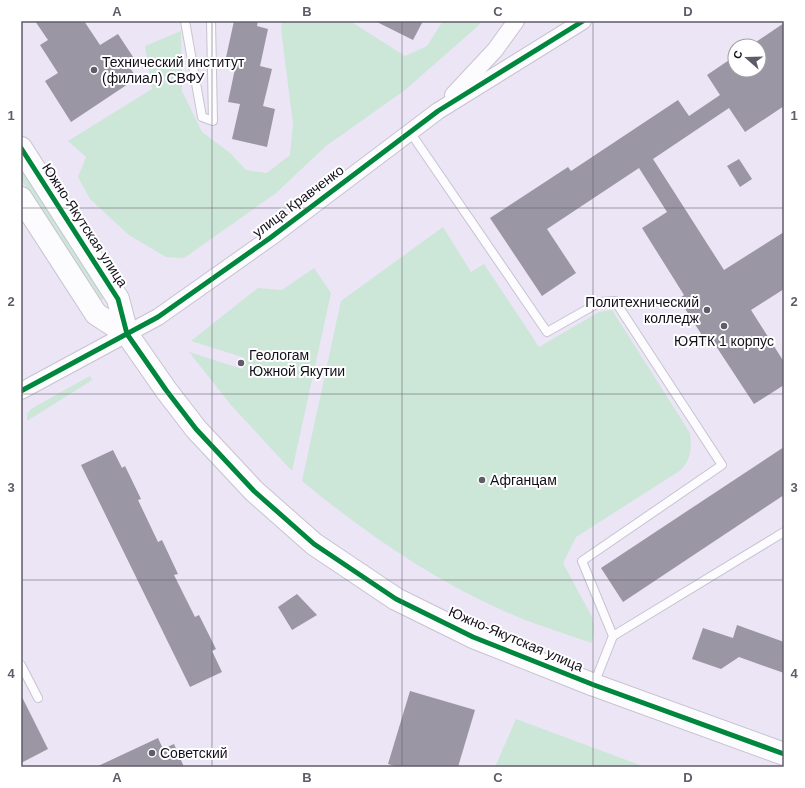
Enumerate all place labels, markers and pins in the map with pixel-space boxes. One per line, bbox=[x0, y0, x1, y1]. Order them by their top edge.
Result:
place label: Технический институт (филиал) СВФУ bbox=[102, 54, 245, 86]
marker: Технический институт (филиал) СВФУ bbox=[89, 65, 99, 75]
place label: Политехнический колледж bbox=[585, 294, 700, 326]
marker: Политехнический колледж bbox=[702, 305, 712, 315]
marker: ЮЯТК 1 корпус bbox=[719, 321, 729, 331]
place label: ЮЯТК 1 корпус bbox=[674, 333, 774, 349]
place label: Геологам Южной Якутии bbox=[249, 347, 345, 379]
marker: Геологам Южной Якутии bbox=[236, 358, 246, 368]
place label: Афганцам bbox=[490, 472, 557, 488]
marker: Афганцам bbox=[477, 475, 487, 485]
place label: Советский bbox=[160, 745, 228, 761]
marker: Советский bbox=[147, 748, 157, 758]

